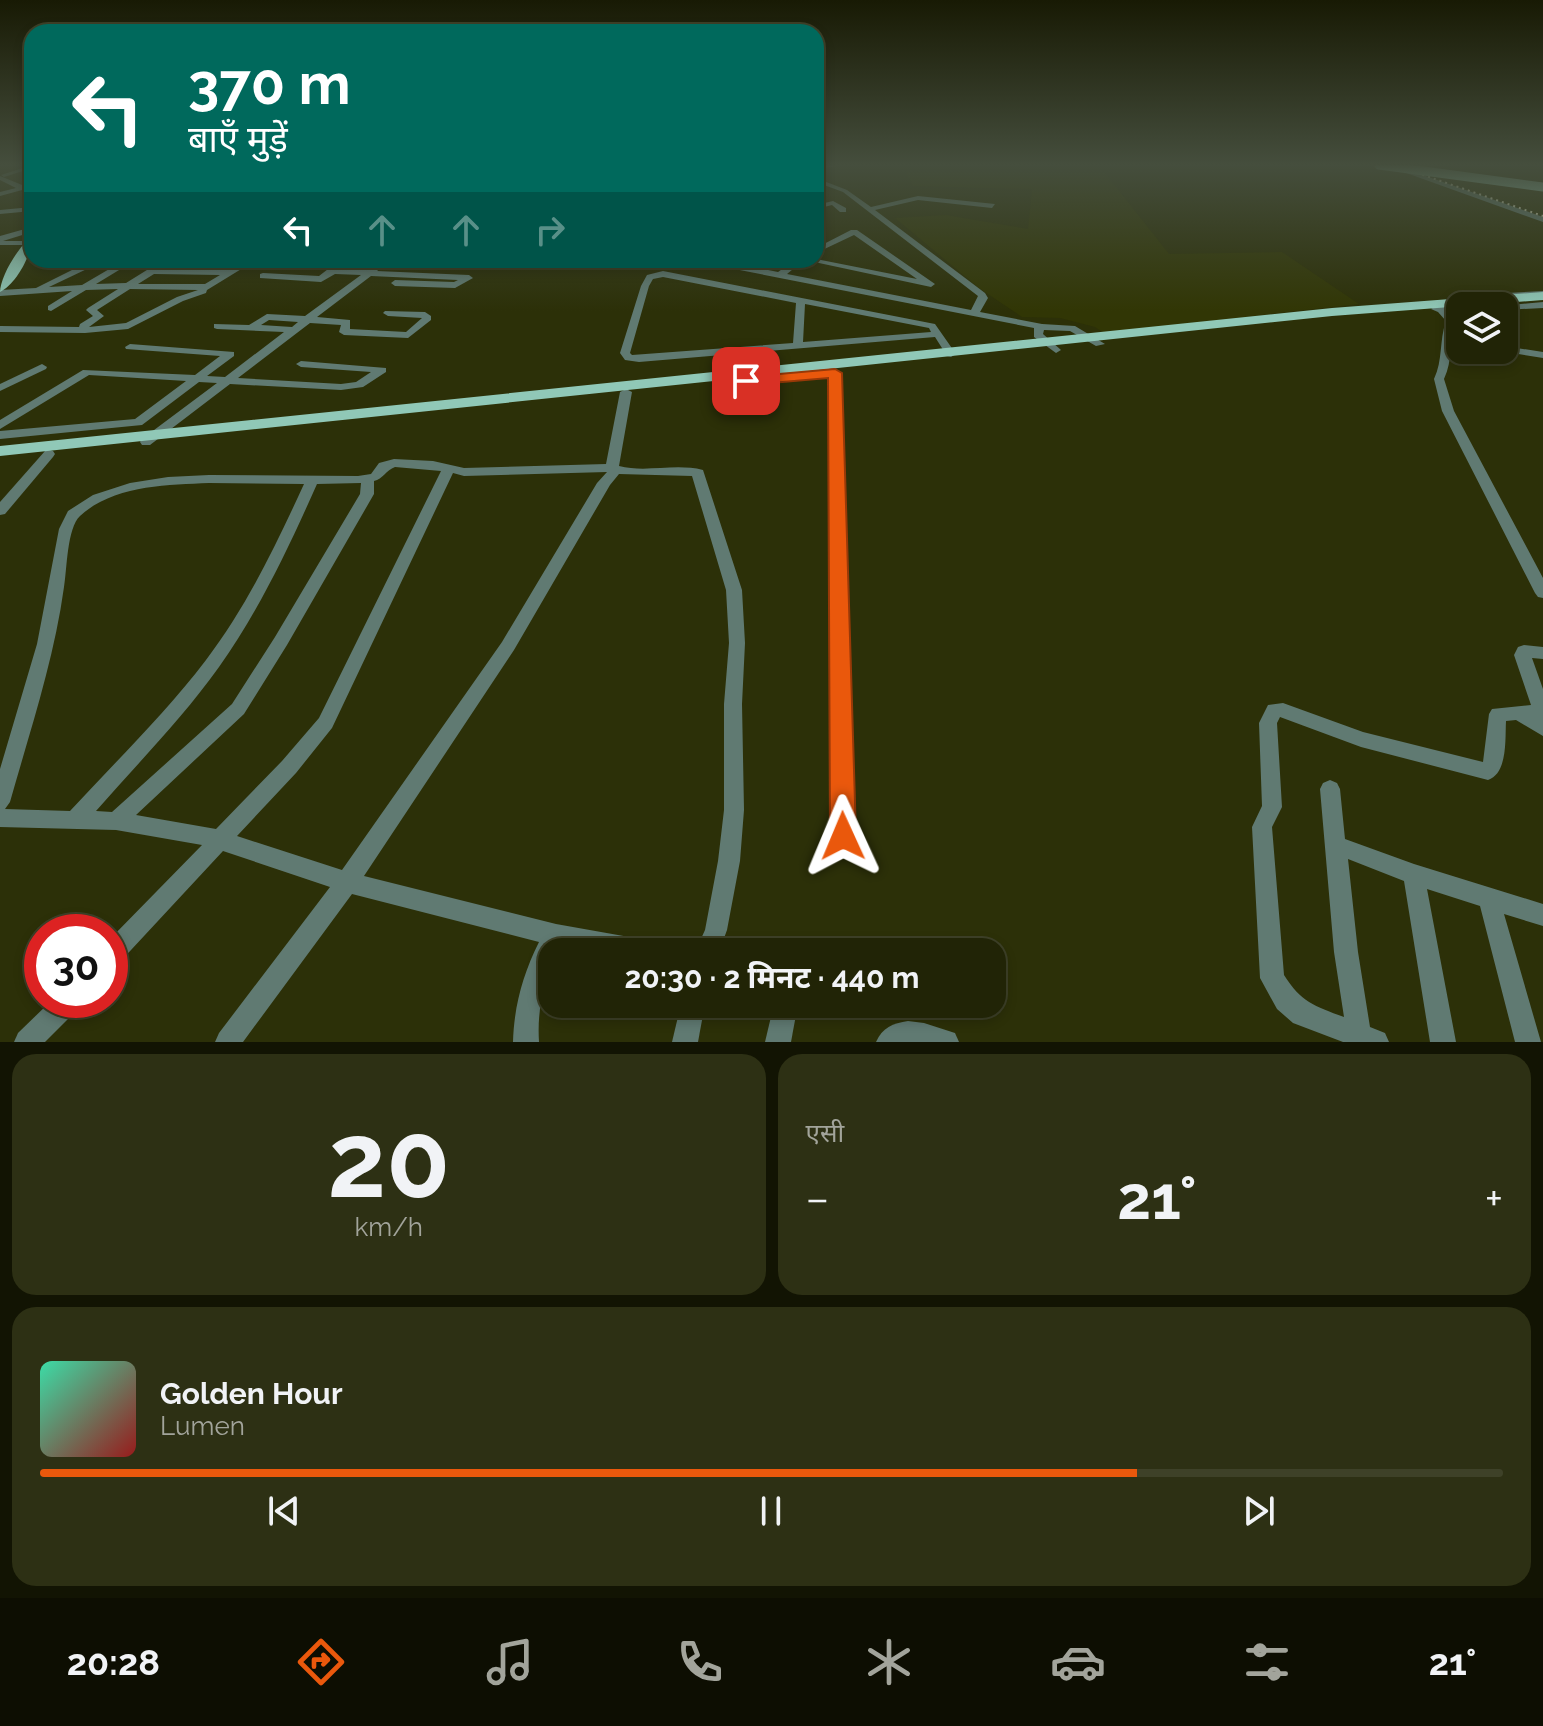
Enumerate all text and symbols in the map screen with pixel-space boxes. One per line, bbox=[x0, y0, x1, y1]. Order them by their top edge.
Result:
text: 370 m bbox=[188, 51, 351, 117]
icon: left bbox=[56, 56, 160, 160]
text: बाएँ मुड़ें bbox=[188, 118, 288, 160]
icon: left bbox=[276, 208, 320, 252]
icon: ahead bbox=[360, 208, 404, 252]
icon: ahead bbox=[444, 208, 488, 252]
icon: right bbox=[528, 208, 572, 252]
map controls bbox=[1446, 292, 1518, 364]
button: layers bbox=[1446, 292, 1518, 364]
pin bbox=[712, 347, 780, 415]
icon: arrive bbox=[724, 359, 768, 403]
position arrow bbox=[801, 794, 885, 878]
speed limit sign: 30 bbox=[24, 914, 128, 1018]
text: 20:30 · 2 मिनट · 440 m bbox=[624, 960, 920, 995]
text: 20 bbox=[327, 1099, 450, 1221]
text: एसी bbox=[806, 1118, 844, 1148]
text: 21° bbox=[1117, 1163, 1197, 1233]
text: − bbox=[806, 1173, 829, 1224]
text: + bbox=[1485, 1173, 1503, 1224]
text: km/h bbox=[354, 1212, 423, 1242]
text: Golden Hour bbox=[160, 1376, 343, 1411]
text: Lumen bbox=[160, 1411, 245, 1441]
icon: previous bbox=[262, 1489, 306, 1533]
icon: pause bbox=[749, 1489, 793, 1533]
icon: next bbox=[1237, 1489, 1281, 1533]
icon: directions bbox=[293, 1634, 349, 1690]
icon: music bbox=[482, 1634, 538, 1690]
icon: phone bbox=[672, 1634, 728, 1690]
icon: climate bbox=[861, 1634, 917, 1690]
icon: car bbox=[1050, 1634, 1106, 1690]
icon: filters bbox=[1239, 1634, 1295, 1690]
text: 20:28 bbox=[67, 1641, 160, 1683]
text: 21° bbox=[1429, 1641, 1476, 1683]

